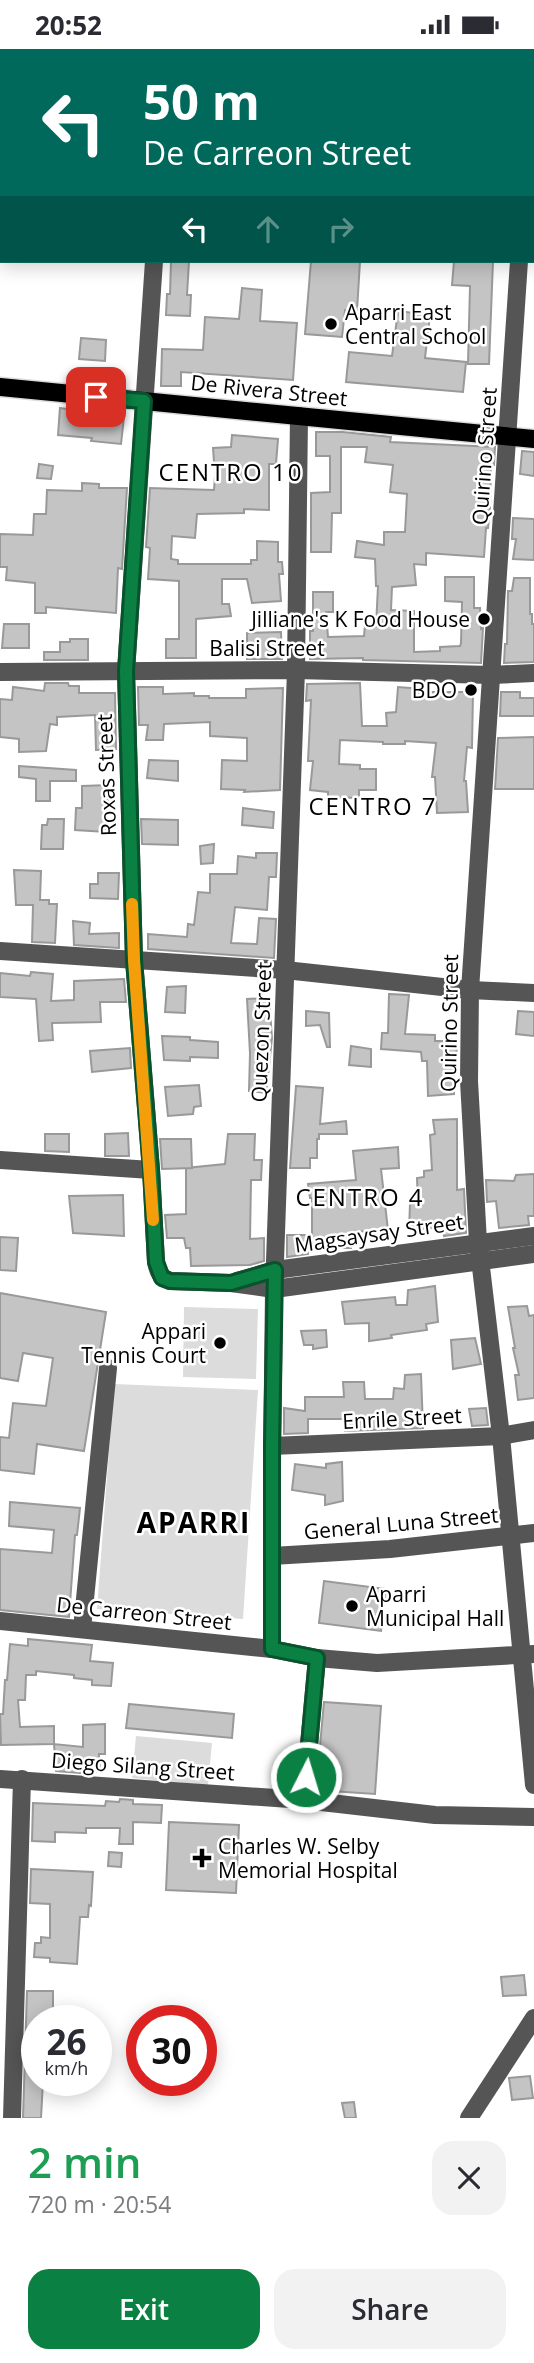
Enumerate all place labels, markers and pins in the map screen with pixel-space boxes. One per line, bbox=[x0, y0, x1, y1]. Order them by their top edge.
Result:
place label: Aparri East Central School bbox=[345, 298, 486, 350]
marker: Aparri East Central School bbox=[323, 316, 339, 332]
pin bbox=[66, 367, 126, 427]
place label: Jilliane's K Food House bbox=[249, 605, 470, 633]
marker: Jilliane's K Food House bbox=[476, 611, 492, 627]
place label: BDO bbox=[412, 676, 457, 704]
marker: BDO bbox=[463, 682, 479, 698]
place label: Appari Tennis Court bbox=[81, 1317, 206, 1369]
marker: Appari Tennis Court bbox=[212, 1335, 228, 1351]
place label: Aparri Municipal Hall bbox=[366, 1580, 504, 1632]
marker: Aparri Municipal Hall bbox=[344, 1598, 360, 1614]
place label: Charles W. Selby Memorial Hospital bbox=[218, 1832, 398, 1884]
marker: Charles W. Selby Memorial Hospital bbox=[192, 1848, 212, 1868]

